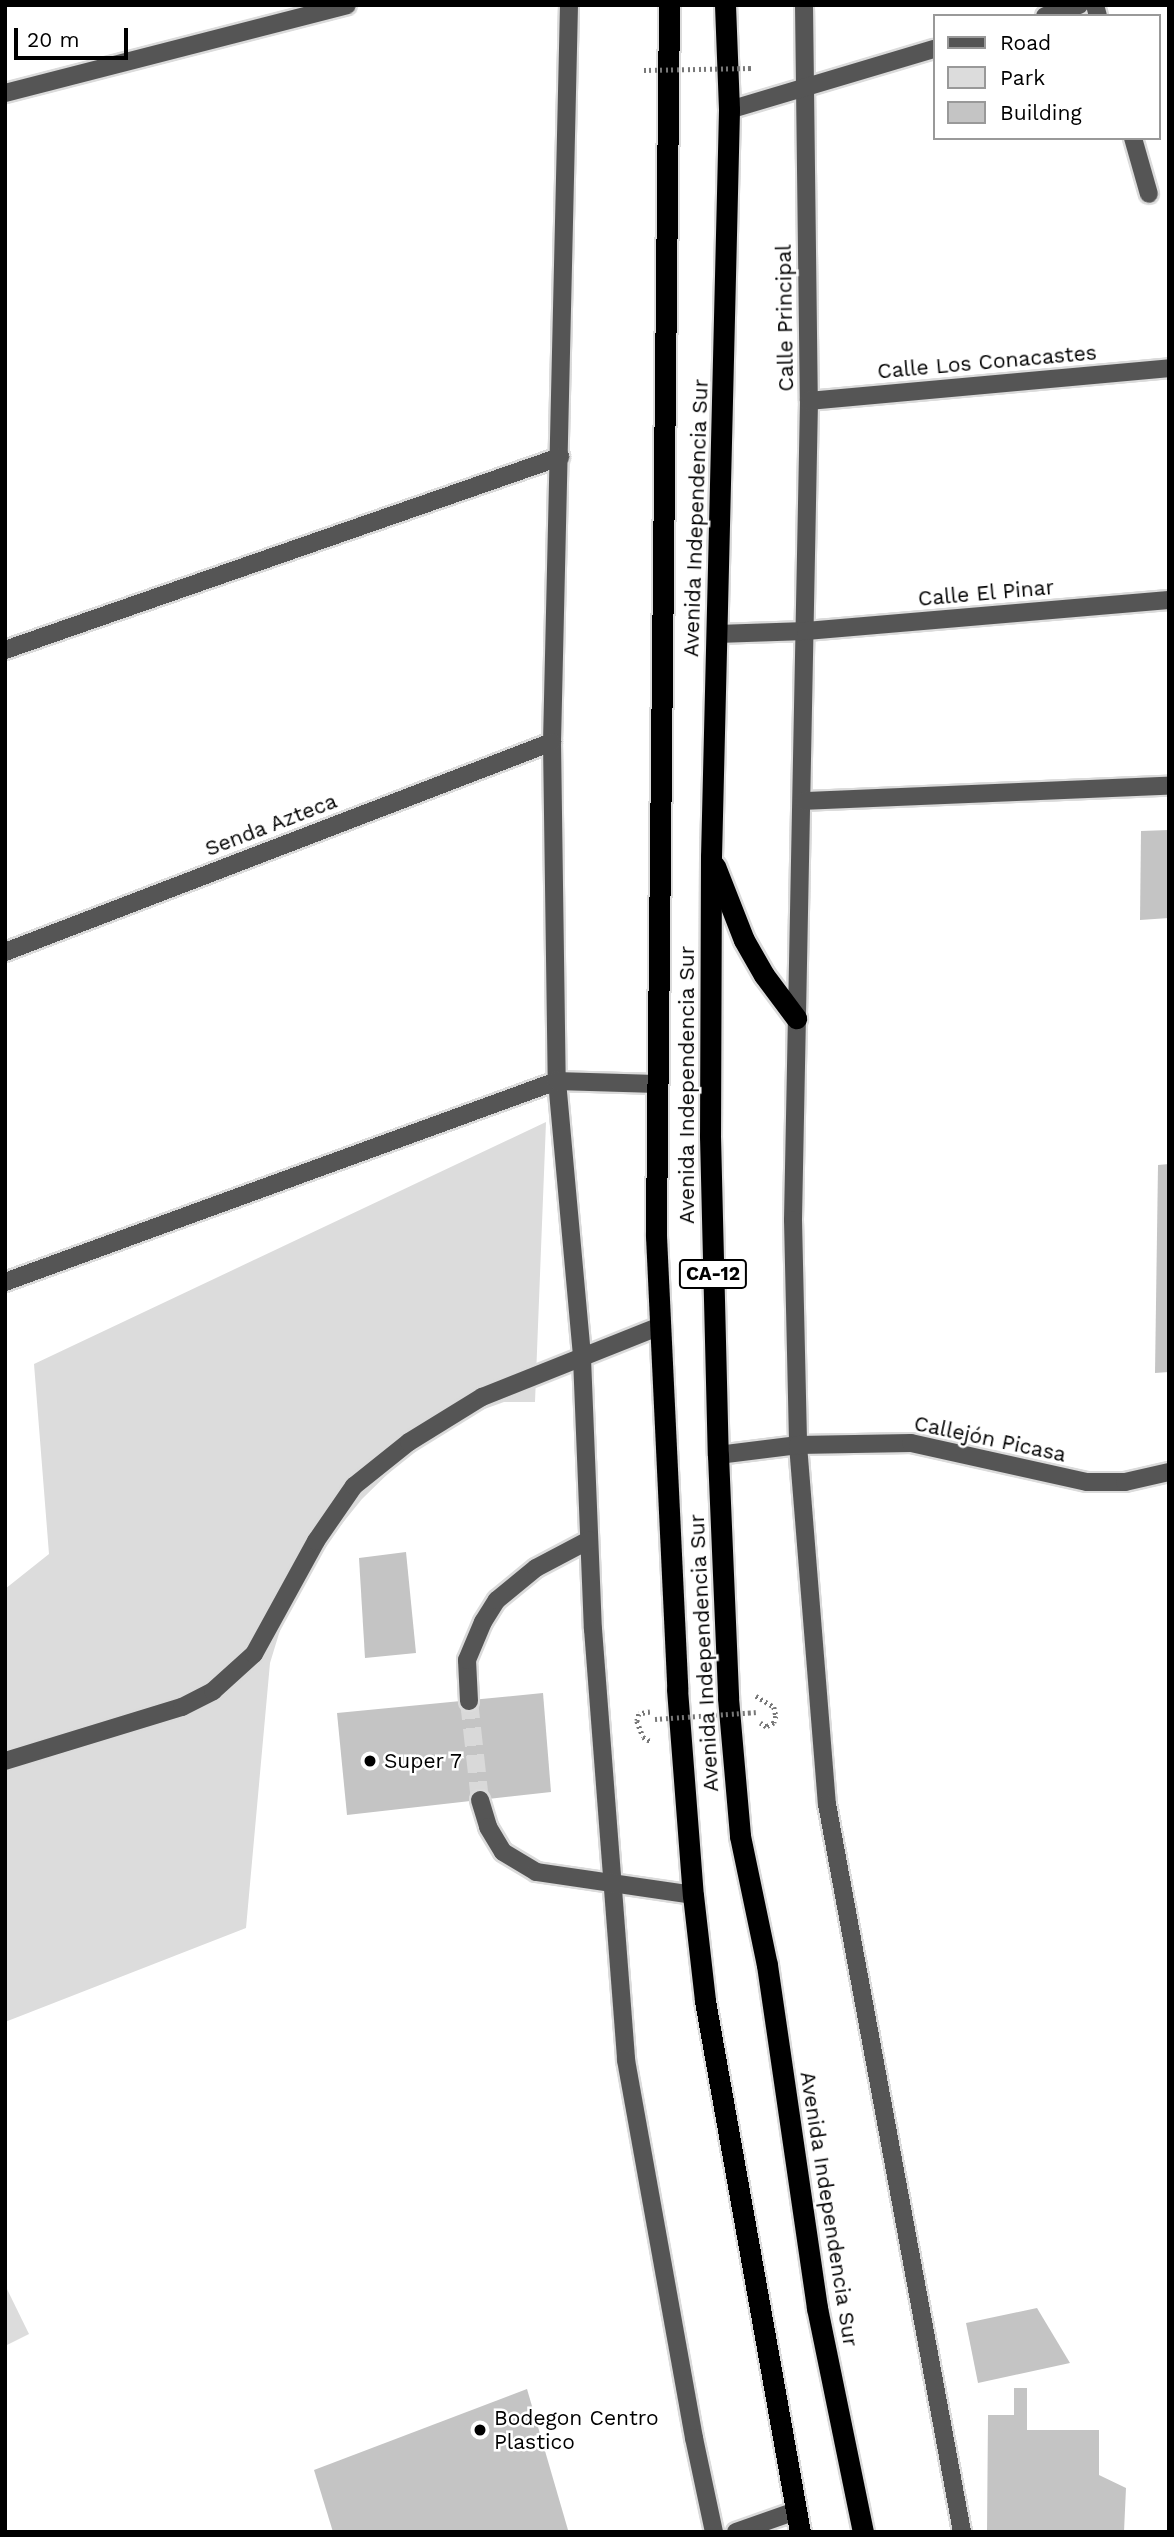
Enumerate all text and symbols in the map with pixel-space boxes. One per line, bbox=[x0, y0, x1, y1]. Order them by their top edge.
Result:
scale bar bbox=[18, 14, 131, 58]
legend bbox=[932, 14, 1160, 140]
text: 20 m bbox=[27, 27, 79, 52]
text: Road bbox=[1000, 30, 1051, 55]
text: Park bbox=[1000, 65, 1045, 90]
text: Building bbox=[1000, 100, 1082, 125]
street label: Calle Principal bbox=[771, 244, 799, 392]
street label: Calle Los Conacastes bbox=[876, 340, 1098, 384]
street label: Avenida Independencia Sur bbox=[679, 378, 713, 658]
street label: Calle El Pinar bbox=[917, 574, 1055, 612]
street label: Senda Azteca bbox=[201, 788, 341, 862]
street label: Avenida Independencia Sur bbox=[674, 945, 700, 1225]
road number: CA-12 bbox=[678, 1258, 748, 1290]
street label: Callejón Picasa bbox=[912, 1411, 1068, 1467]
street label: Avenida Independencia Sur bbox=[684, 1513, 724, 1793]
place label: Super 7 bbox=[384, 1748, 463, 1774]
marker: Super 7 bbox=[362, 1753, 378, 1769]
street label: Avenida Independencia Sur bbox=[795, 2069, 863, 2349]
place label: Bodegon Centro Plastico bbox=[494, 2405, 659, 2455]
marker: Bodegon Centro Plastico bbox=[472, 2422, 488, 2438]

